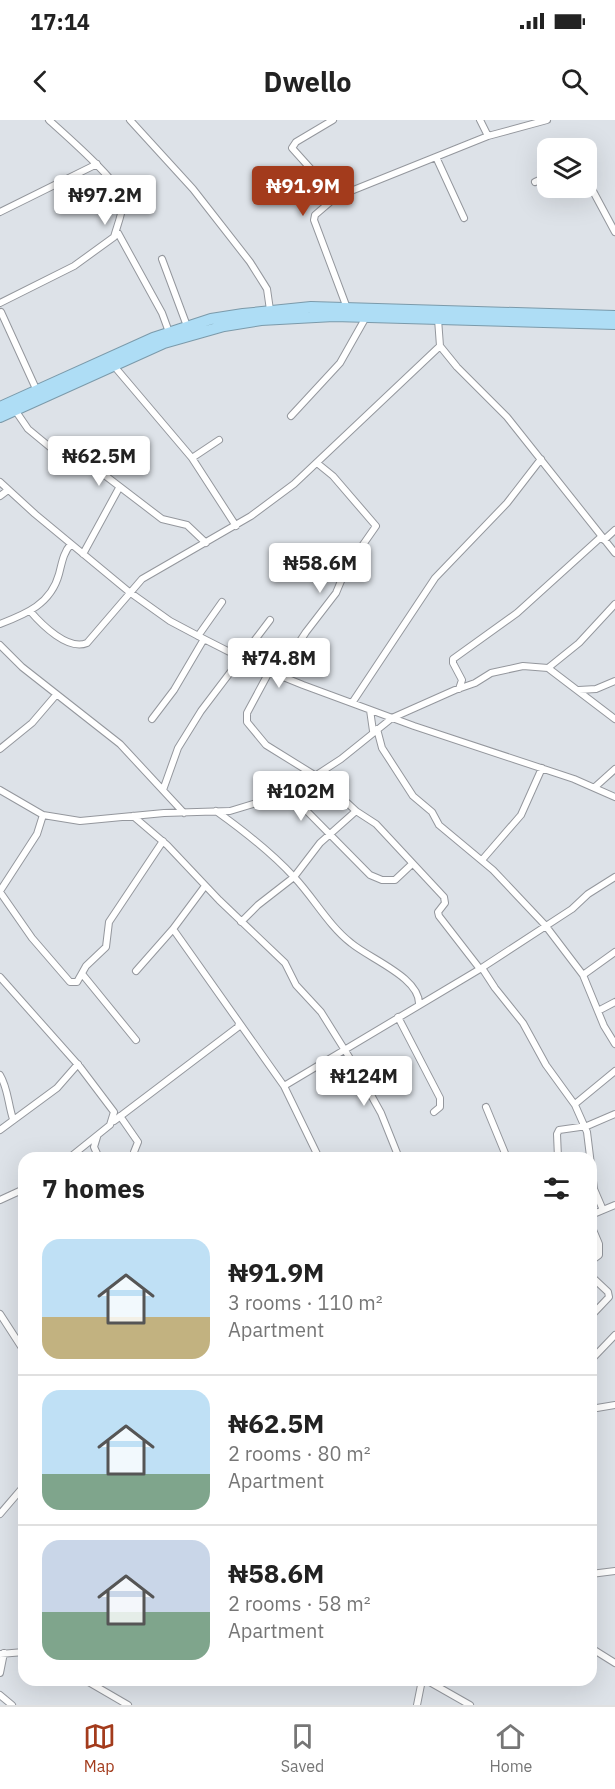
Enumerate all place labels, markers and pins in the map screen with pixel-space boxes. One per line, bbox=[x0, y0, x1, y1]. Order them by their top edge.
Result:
pin: ₦91.9M bbox=[254, 166, 352, 217]
pin: ₦97.2M bbox=[56, 175, 154, 226]
pin: ₦62.5M bbox=[50, 436, 148, 487]
pin: ₦58.6M bbox=[271, 543, 369, 594]
pin: ₦74.8M bbox=[230, 638, 328, 689]
pin: ₦102M bbox=[259, 771, 343, 822]
pin: ₦124M bbox=[322, 1056, 406, 1107]

